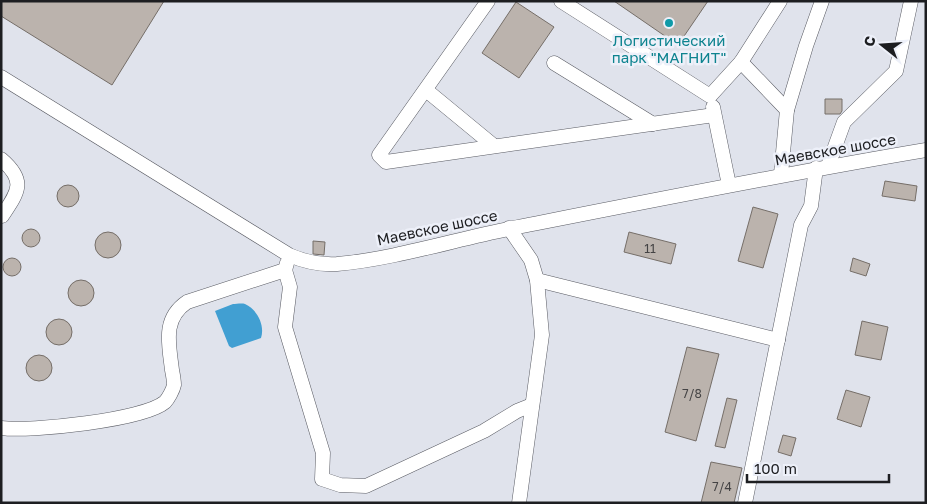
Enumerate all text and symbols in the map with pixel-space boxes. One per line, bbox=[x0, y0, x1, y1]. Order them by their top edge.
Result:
marker: Логистический парк "МАГНИТ" bbox=[663, 17, 675, 29]
north arrow bbox=[857, 20, 907, 70]
place label: Логистический парк "МАГНИТ" bbox=[612, 31, 726, 66]
text: С bbox=[860, 34, 879, 48]
street label: Маевское шоссе bbox=[773, 129, 897, 169]
street label: Маевское шоссе bbox=[375, 205, 499, 249]
house number: 11 bbox=[644, 241, 656, 256]
house number: 7/8 bbox=[682, 386, 702, 401]
scale bar bbox=[747, 452, 890, 484]
text: 100 m bbox=[754, 459, 797, 477]
house number: 7/4 bbox=[712, 479, 732, 494]

